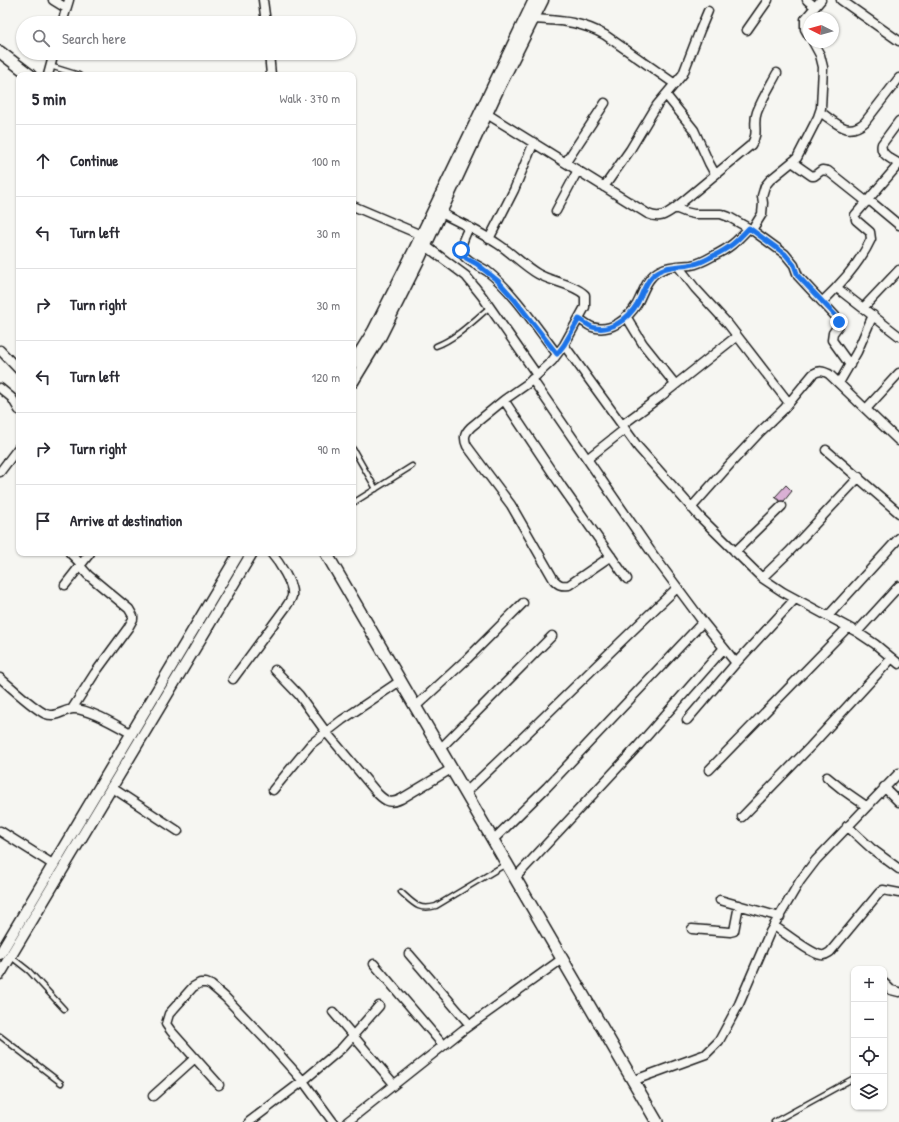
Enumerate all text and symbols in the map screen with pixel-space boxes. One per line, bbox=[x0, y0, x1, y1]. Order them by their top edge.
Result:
north arrow bbox=[803, 12, 839, 48]
search box bbox=[16, 16, 356, 60]
icon: search bbox=[30, 27, 52, 49]
text: Search here bbox=[62, 28, 126, 49]
text: 5 min bbox=[32, 87, 66, 110]
text: Walk · 370 m bbox=[280, 89, 340, 107]
icon: ahead bbox=[32, 150, 54, 172]
text: Continue bbox=[70, 150, 118, 171]
text: 100 m bbox=[312, 152, 340, 170]
icon: left bbox=[32, 222, 54, 244]
text: Turn left bbox=[70, 222, 120, 243]
text: 30 m bbox=[317, 224, 340, 242]
route start bbox=[452, 241, 470, 259]
icon: right bbox=[32, 294, 54, 316]
text: Turn right bbox=[70, 294, 126, 315]
text: 30 m bbox=[317, 296, 340, 314]
route end bbox=[830, 313, 848, 331]
icon: left bbox=[32, 366, 54, 388]
text: Turn left bbox=[70, 366, 120, 387]
text: 120 m bbox=[312, 368, 340, 386]
icon: right bbox=[32, 438, 54, 460]
text: Turn right bbox=[70, 438, 126, 459]
text: 90 m bbox=[318, 440, 340, 458]
icon: arrive bbox=[32, 510, 54, 532]
text: Arrive at destination bbox=[70, 510, 182, 531]
map controls bbox=[851, 966, 887, 1110]
button: + bbox=[851, 966, 887, 1002]
button: − bbox=[851, 1002, 887, 1038]
button: locate bbox=[851, 1038, 887, 1074]
button: layers bbox=[851, 1074, 887, 1110]

